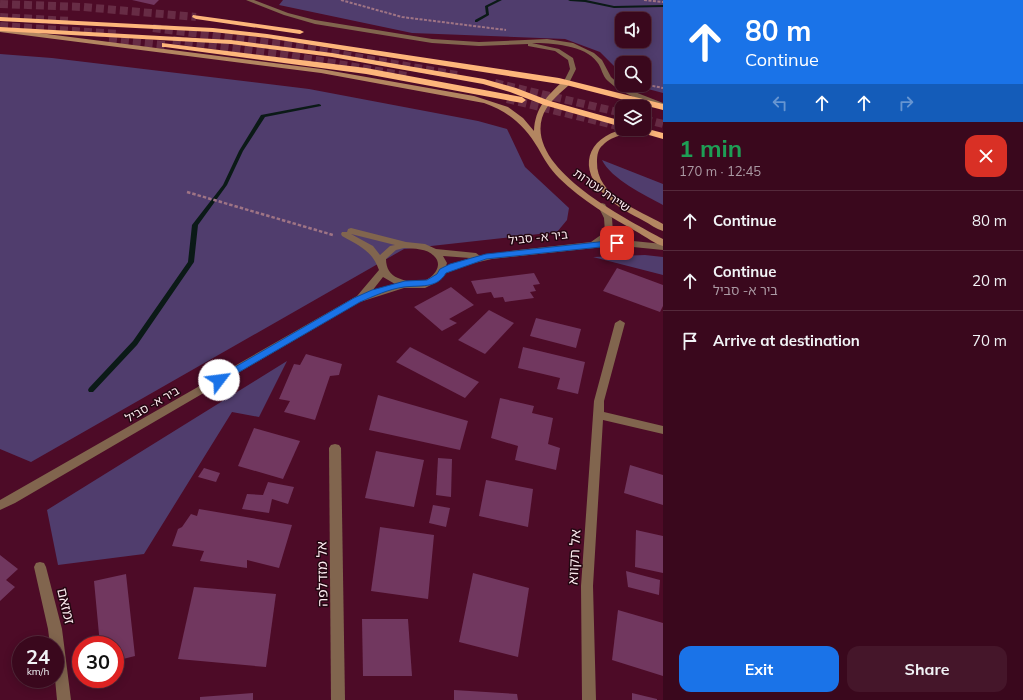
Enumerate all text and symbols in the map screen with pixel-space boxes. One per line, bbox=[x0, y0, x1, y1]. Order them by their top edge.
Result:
map controls bbox=[615, 12, 651, 136]
button: sound bbox=[615, 12, 651, 48]
text: 80 m bbox=[745, 13, 811, 48]
icon: ahead bbox=[679, 16, 731, 68]
text: Continue bbox=[745, 48, 819, 71]
button: search bbox=[615, 56, 651, 92]
icon: left bbox=[769, 92, 791, 114]
icon: ahead bbox=[811, 92, 833, 114]
icon: ahead bbox=[853, 92, 875, 114]
icon: right bbox=[895, 92, 917, 114]
button: layers bbox=[615, 100, 651, 136]
text: 1 min bbox=[679, 133, 742, 163]
button: close bbox=[965, 135, 1007, 177]
text: 170 m · 12:45 bbox=[679, 163, 761, 179]
street label: שיירת עטרות bbox=[571, 165, 633, 215]
icon: ahead bbox=[679, 210, 701, 232]
text: Continue bbox=[713, 211, 776, 230]
text: 80 m bbox=[972, 211, 1007, 230]
street label: ביר א- סביל bbox=[507, 226, 569, 248]
pin bbox=[600, 226, 634, 260]
icon: arrive bbox=[606, 232, 628, 254]
text: Continue bbox=[713, 262, 776, 281]
icon: ahead bbox=[679, 270, 701, 292]
text: 20 m bbox=[972, 271, 1007, 290]
text: ביר א- סביל bbox=[713, 282, 778, 298]
icon: arrive bbox=[679, 330, 701, 352]
text: Arrive at destination bbox=[713, 331, 860, 350]
text: 70 m bbox=[972, 331, 1007, 350]
position arrow bbox=[198, 359, 240, 401]
street label: ביר א- סביל bbox=[122, 382, 182, 425]
street label: אל תקווא bbox=[564, 529, 584, 585]
street label: אל מזדלפה bbox=[312, 541, 332, 607]
street label: זמזאם bbox=[53, 586, 79, 626]
speed limit sign: 30 bbox=[72, 636, 124, 688]
text: 24 bbox=[26, 644, 50, 669]
button: Exit bbox=[679, 646, 839, 692]
button: Share bbox=[847, 646, 1007, 692]
text: km/h bbox=[27, 665, 49, 678]

